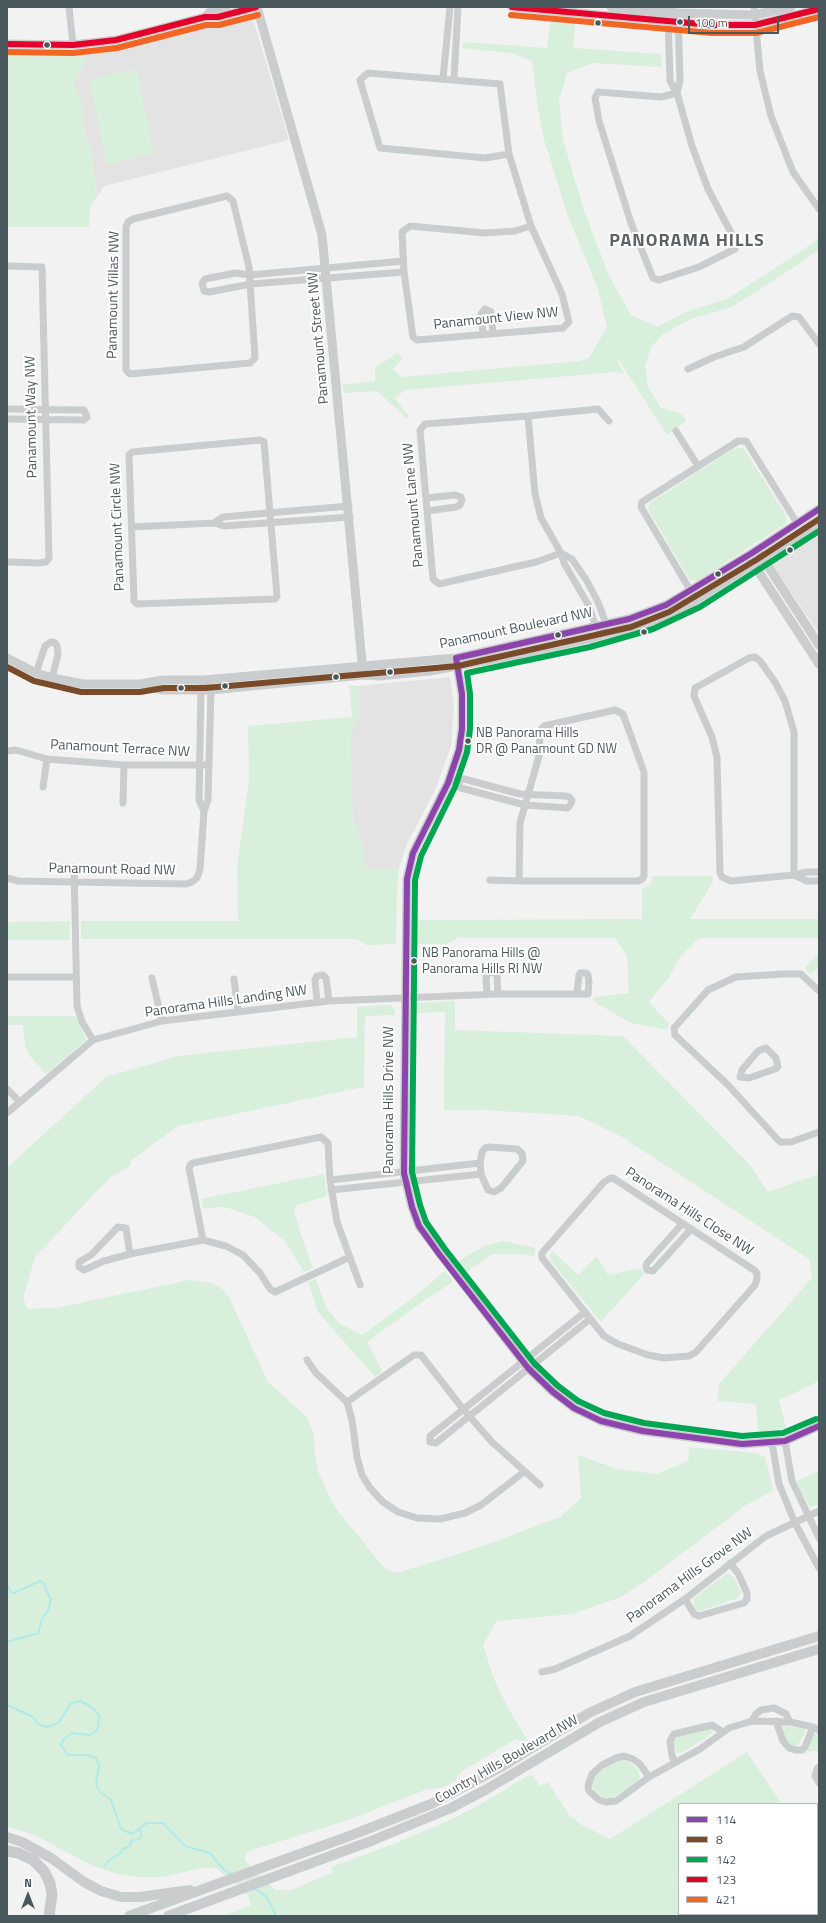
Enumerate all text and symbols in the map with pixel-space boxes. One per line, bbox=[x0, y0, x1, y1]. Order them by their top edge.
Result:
scale bar bbox=[690, 8, 781, 34]
text: 100 m bbox=[695, 13, 728, 32]
unlabelled marker bbox=[675, 17, 685, 27]
unlabelled marker bbox=[593, 18, 603, 28]
unlabelled marker bbox=[42, 40, 52, 50]
street label: Panamount Villas NW bbox=[104, 231, 124, 359]
district label: PANORAMA HILLS bbox=[609, 231, 765, 253]
street label: Panamount Street NW bbox=[305, 271, 333, 405]
street label: Panamount View NW bbox=[433, 304, 559, 334]
street label: Panamount Way NW bbox=[23, 356, 41, 478]
street label: Panamount Lane NW bbox=[400, 442, 428, 568]
street label: Panamount Circle NW bbox=[107, 462, 129, 592]
unlabelled marker bbox=[785, 545, 795, 555]
unlabelled marker bbox=[713, 569, 723, 579]
street label: Panamount Boulevard NW bbox=[438, 605, 594, 653]
unlabelled marker bbox=[639, 627, 649, 637]
unlabelled marker bbox=[553, 630, 563, 640]
unlabelled marker bbox=[385, 667, 395, 677]
unlabelled marker bbox=[331, 672, 341, 682]
unlabelled marker bbox=[220, 681, 230, 691]
unlabelled marker bbox=[176, 683, 186, 693]
place label: NB Panorama Hills DR @ Panamount GD NW bbox=[476, 726, 617, 757]
marker: NB Panorama Hills DR @ Panamount GD NW bbox=[463, 736, 473, 746]
street label: Panamount Terrace NW bbox=[50, 737, 190, 761]
street label: Panamount Road NW bbox=[48, 860, 176, 880]
place label: NB Panorama Hills @ Panorama Hills RI NW bbox=[422, 946, 542, 977]
marker: NB Panorama Hills @ Panorama Hills RI NW bbox=[409, 956, 419, 966]
street label: Panorama Hills Landing NW bbox=[144, 982, 308, 1022]
street label: Panorama Hills Drive NW bbox=[382, 1026, 398, 1174]
street label: Panorama Hills Close NW bbox=[622, 1164, 756, 1260]
street label: Panorama Hills Grove NW bbox=[624, 1525, 756, 1627]
street label: Country Hills Boulevard NW bbox=[433, 1712, 581, 1808]
legend bbox=[678, 1803, 818, 1915]
text: 114 bbox=[716, 1810, 736, 1829]
text: 8 bbox=[716, 1830, 723, 1849]
text: 142 bbox=[716, 1850, 736, 1869]
text: 123 bbox=[716, 1870, 736, 1889]
north arrow bbox=[8, 1875, 48, 1915]
text: N bbox=[24, 1875, 32, 1891]
text: 421 bbox=[716, 1890, 736, 1909]

